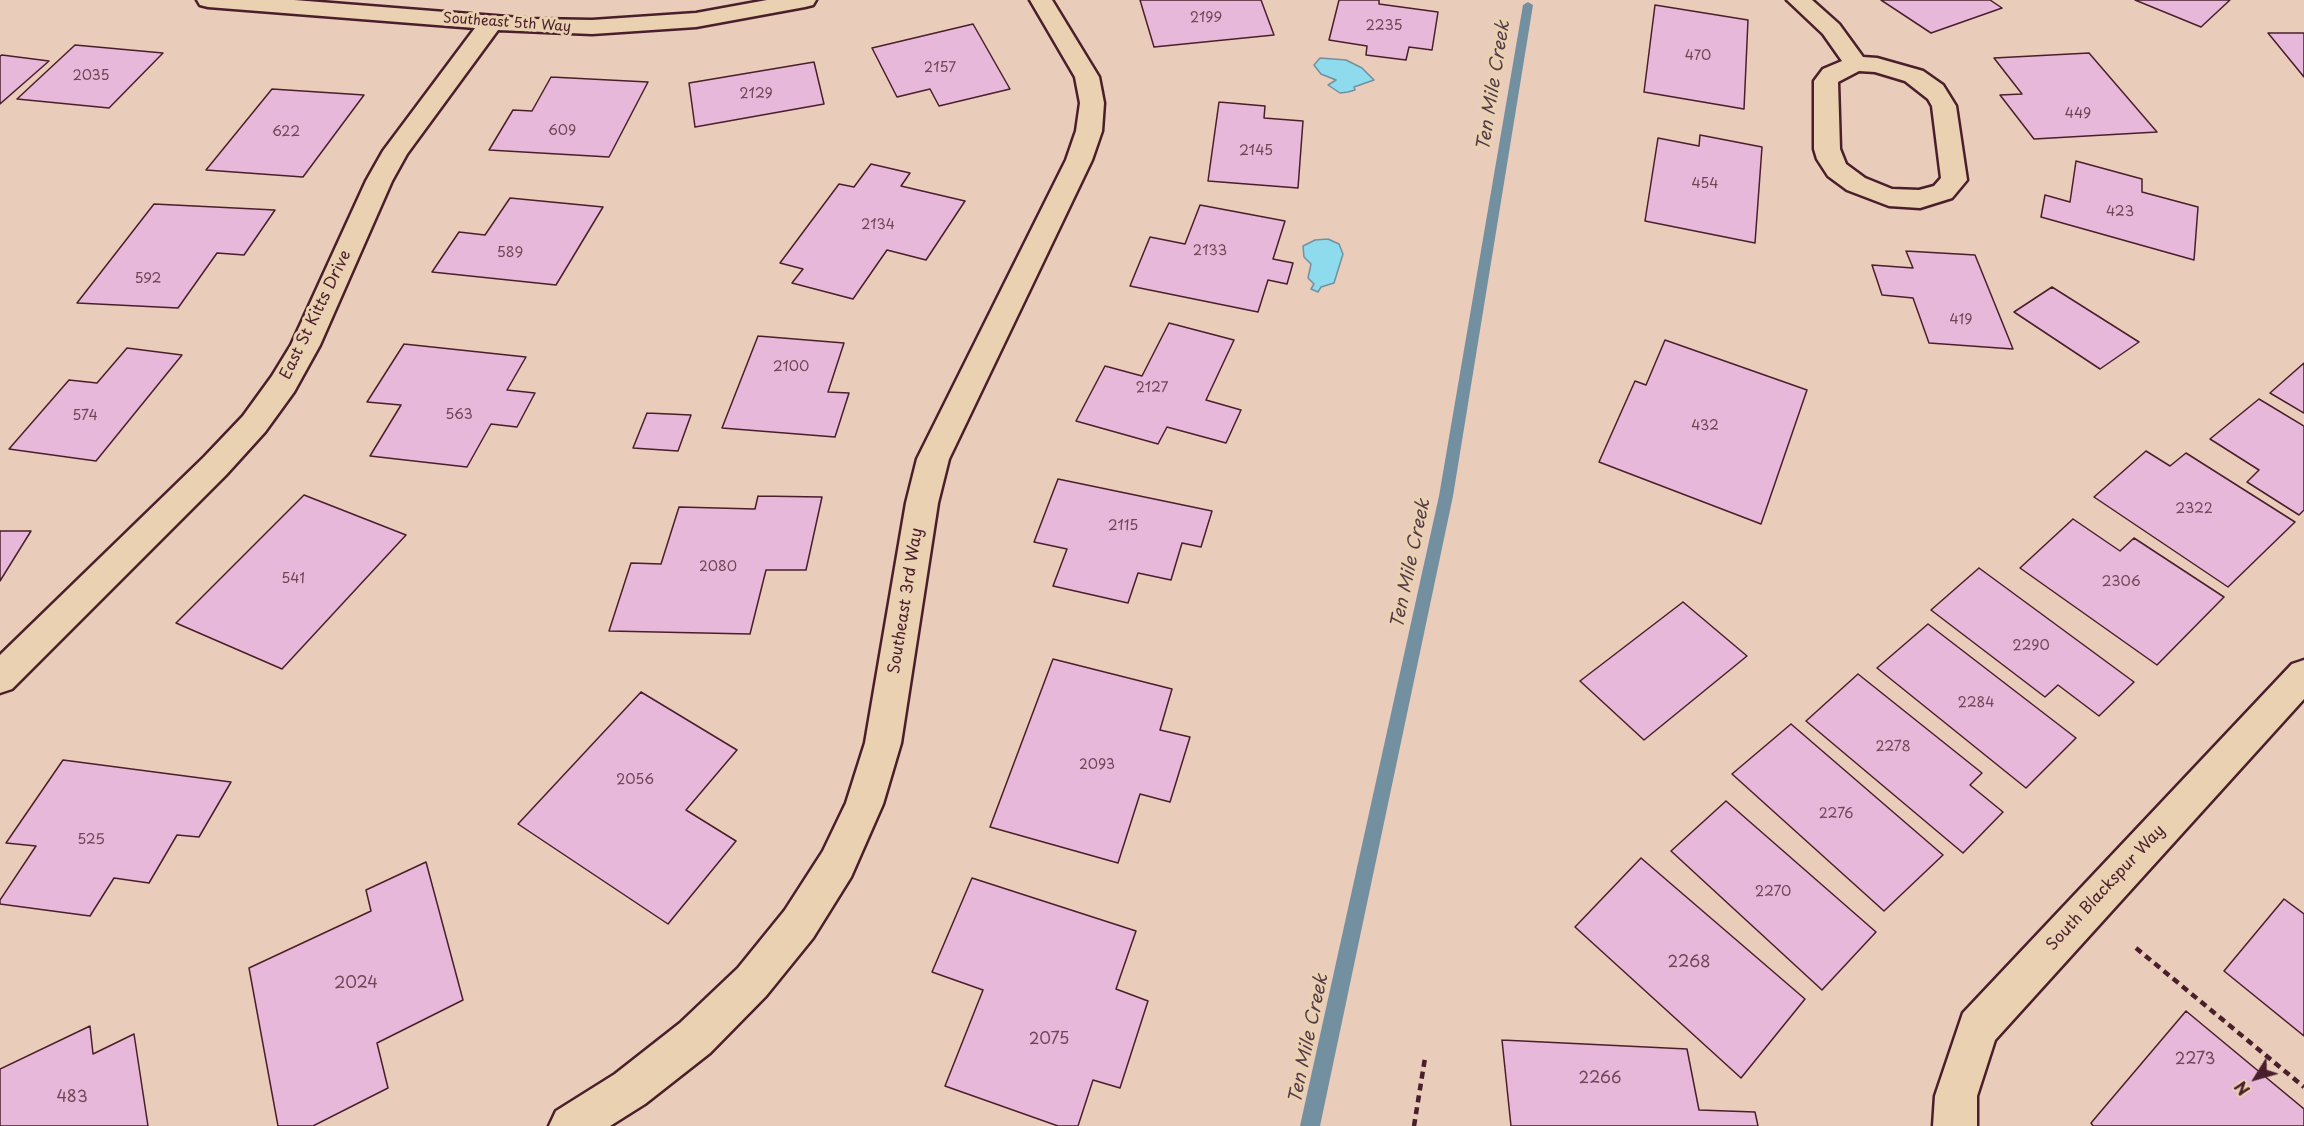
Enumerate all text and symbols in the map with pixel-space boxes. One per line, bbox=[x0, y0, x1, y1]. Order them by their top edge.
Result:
street label: Southeast 5th Way bbox=[442, 10, 572, 36]
house number: 2199 bbox=[1190, 10, 1222, 26]
house number: 2235 bbox=[1366, 18, 1402, 34]
water label: Ten Mile Creek bbox=[1473, 19, 1515, 153]
house number: 470 bbox=[1685, 48, 1711, 64]
house number: 2157 bbox=[924, 60, 956, 76]
house number: 2035 bbox=[73, 68, 109, 84]
house number: 2129 bbox=[739, 86, 773, 102]
house number: 449 bbox=[2065, 106, 2091, 122]
house number: 609 bbox=[548, 123, 576, 139]
house number: 622 bbox=[272, 124, 300, 140]
house number: 2145 bbox=[1239, 143, 1273, 159]
house number: 454 bbox=[1691, 176, 1719, 192]
house number: 423 bbox=[2106, 204, 2134, 220]
house number: 2134 bbox=[861, 217, 895, 233]
house number: 2133 bbox=[1193, 243, 1227, 259]
house number: 589 bbox=[497, 245, 523, 261]
street label: East St Kitts Drive bbox=[276, 247, 356, 383]
house number: 592 bbox=[135, 271, 161, 287]
house number: 419 bbox=[1950, 312, 1972, 328]
house number: 2100 bbox=[773, 359, 809, 375]
house number: 2127 bbox=[1135, 380, 1169, 396]
house number: 563 bbox=[445, 407, 473, 423]
house number: 574 bbox=[72, 408, 98, 424]
house number: 432 bbox=[1691, 418, 1719, 434]
water label: Ten Mile Creek bbox=[1387, 497, 1435, 631]
house number: 2322 bbox=[2175, 501, 2213, 517]
house number: 2115 bbox=[1108, 518, 1138, 534]
street label: Southeast 3rd Way bbox=[885, 527, 927, 675]
house number: 2080 bbox=[699, 559, 737, 575]
house number: 541 bbox=[281, 571, 305, 587]
house number: 2306 bbox=[2101, 574, 2141, 590]
house number: 2290 bbox=[2012, 638, 2050, 654]
house number: 2284 bbox=[1957, 695, 1995, 711]
house number: 2278 bbox=[1875, 739, 1911, 755]
house number: 2093 bbox=[1079, 757, 1115, 773]
house number: 2056 bbox=[616, 772, 654, 788]
house number: 2276 bbox=[1819, 806, 1853, 822]
street label: South Blackspur Way bbox=[2043, 821, 2169, 955]
house number: 525 bbox=[77, 832, 105, 848]
house number: 2270 bbox=[1755, 884, 1791, 900]
house number: 2268 bbox=[1668, 953, 1710, 973]
water label: Ten Mile Creek bbox=[1285, 972, 1333, 1106]
house number: 2024 bbox=[334, 974, 378, 994]
house number: 2075 bbox=[1029, 1030, 1069, 1050]
north arrow bbox=[2226, 1048, 2286, 1108]
house number: 2273 bbox=[2175, 1050, 2215, 1070]
house number: 2266 bbox=[1579, 1069, 1621, 1089]
text: N bbox=[2228, 1077, 2255, 1101]
house number: 483 bbox=[56, 1088, 88, 1108]

